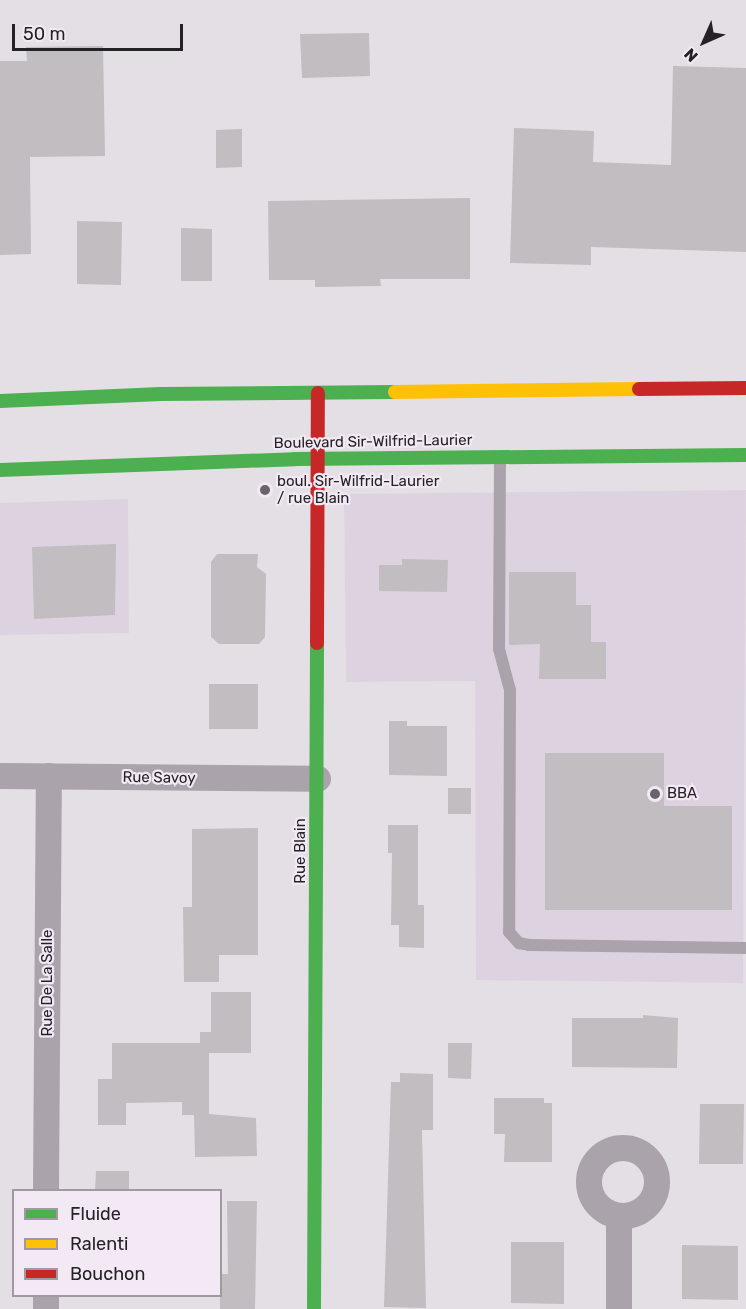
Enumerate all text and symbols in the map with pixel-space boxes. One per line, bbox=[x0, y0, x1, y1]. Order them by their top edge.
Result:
scale bar bbox=[15, 12, 186, 50]
north arrow bbox=[674, 12, 734, 72]
text: 50 m bbox=[23, 23, 66, 45]
text: N bbox=[680, 44, 702, 66]
street label: Boulevard Sir-Wilfrid-Laurier bbox=[274, 431, 472, 453]
place label: boul. Sir-Wilfrid-Laurier / rue Blain bbox=[277, 472, 439, 507]
marker: boul. Sir-Wilfrid-Laurier / rue Blain bbox=[258, 483, 272, 497]
street label: Rue Savoy bbox=[122, 768, 196, 788]
place label: BBA bbox=[667, 785, 697, 803]
marker: BBA bbox=[648, 787, 662, 801]
street label: Rue Blain bbox=[292, 818, 310, 884]
street label: Rue De La Salle bbox=[39, 929, 57, 1037]
legend bbox=[12, 1189, 222, 1297]
text: Fluide bbox=[70, 1203, 121, 1225]
text: Ralenti bbox=[70, 1233, 128, 1255]
text: Bouchon bbox=[70, 1263, 145, 1285]

